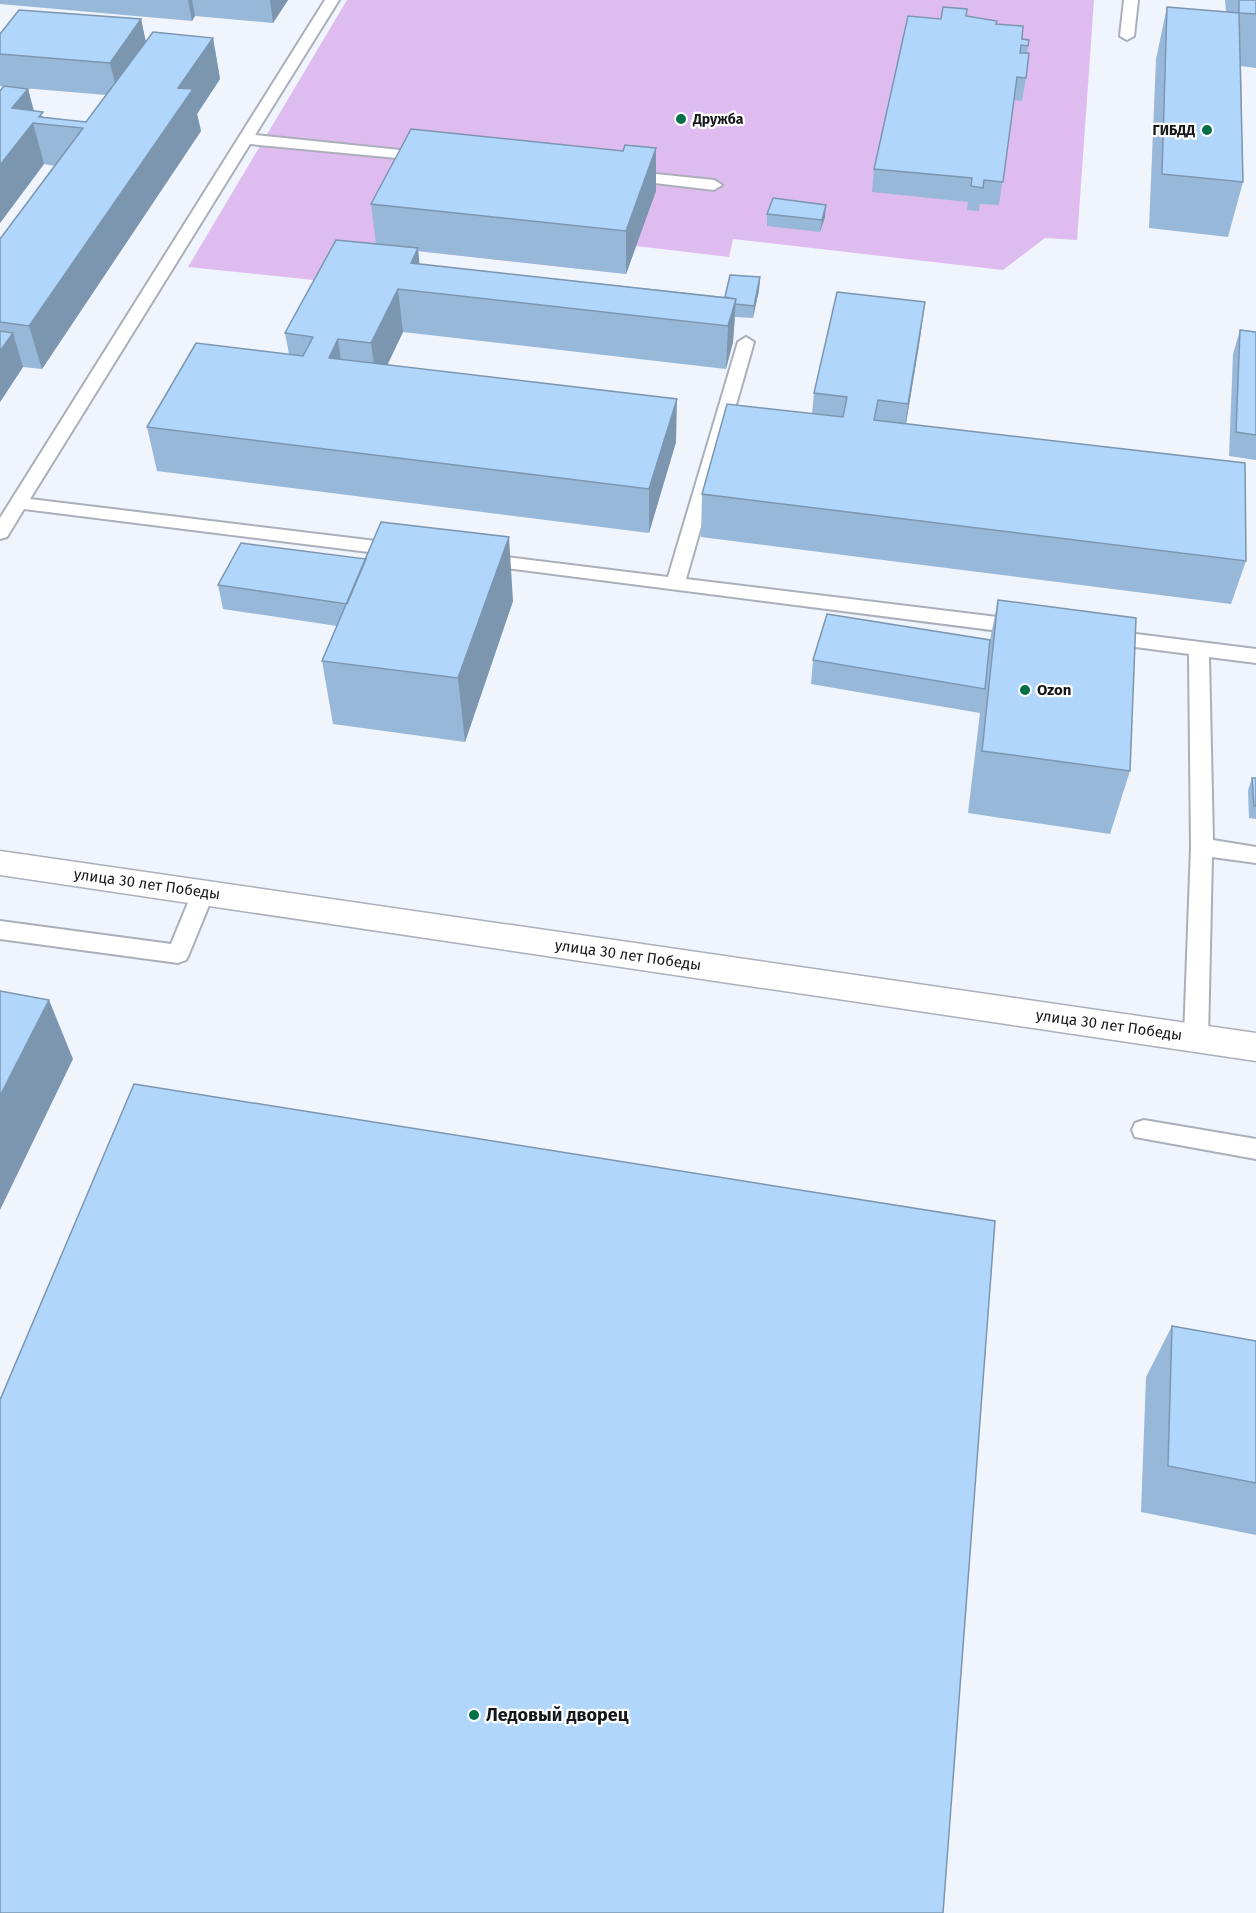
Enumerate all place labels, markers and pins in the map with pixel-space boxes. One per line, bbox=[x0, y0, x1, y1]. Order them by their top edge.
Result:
place label: Дружба bbox=[692, 111, 744, 128]
marker: Дружба bbox=[674, 112, 688, 126]
place label: ГИБДД bbox=[1153, 122, 1195, 139]
marker: ГИБДД bbox=[1200, 123, 1214, 137]
place label: Ozon bbox=[1037, 681, 1071, 699]
marker: Ozon bbox=[1018, 683, 1032, 697]
place label: Ледовый дворец bbox=[486, 1704, 629, 1726]
marker: Ледовый дворец bbox=[467, 1708, 481, 1722]

